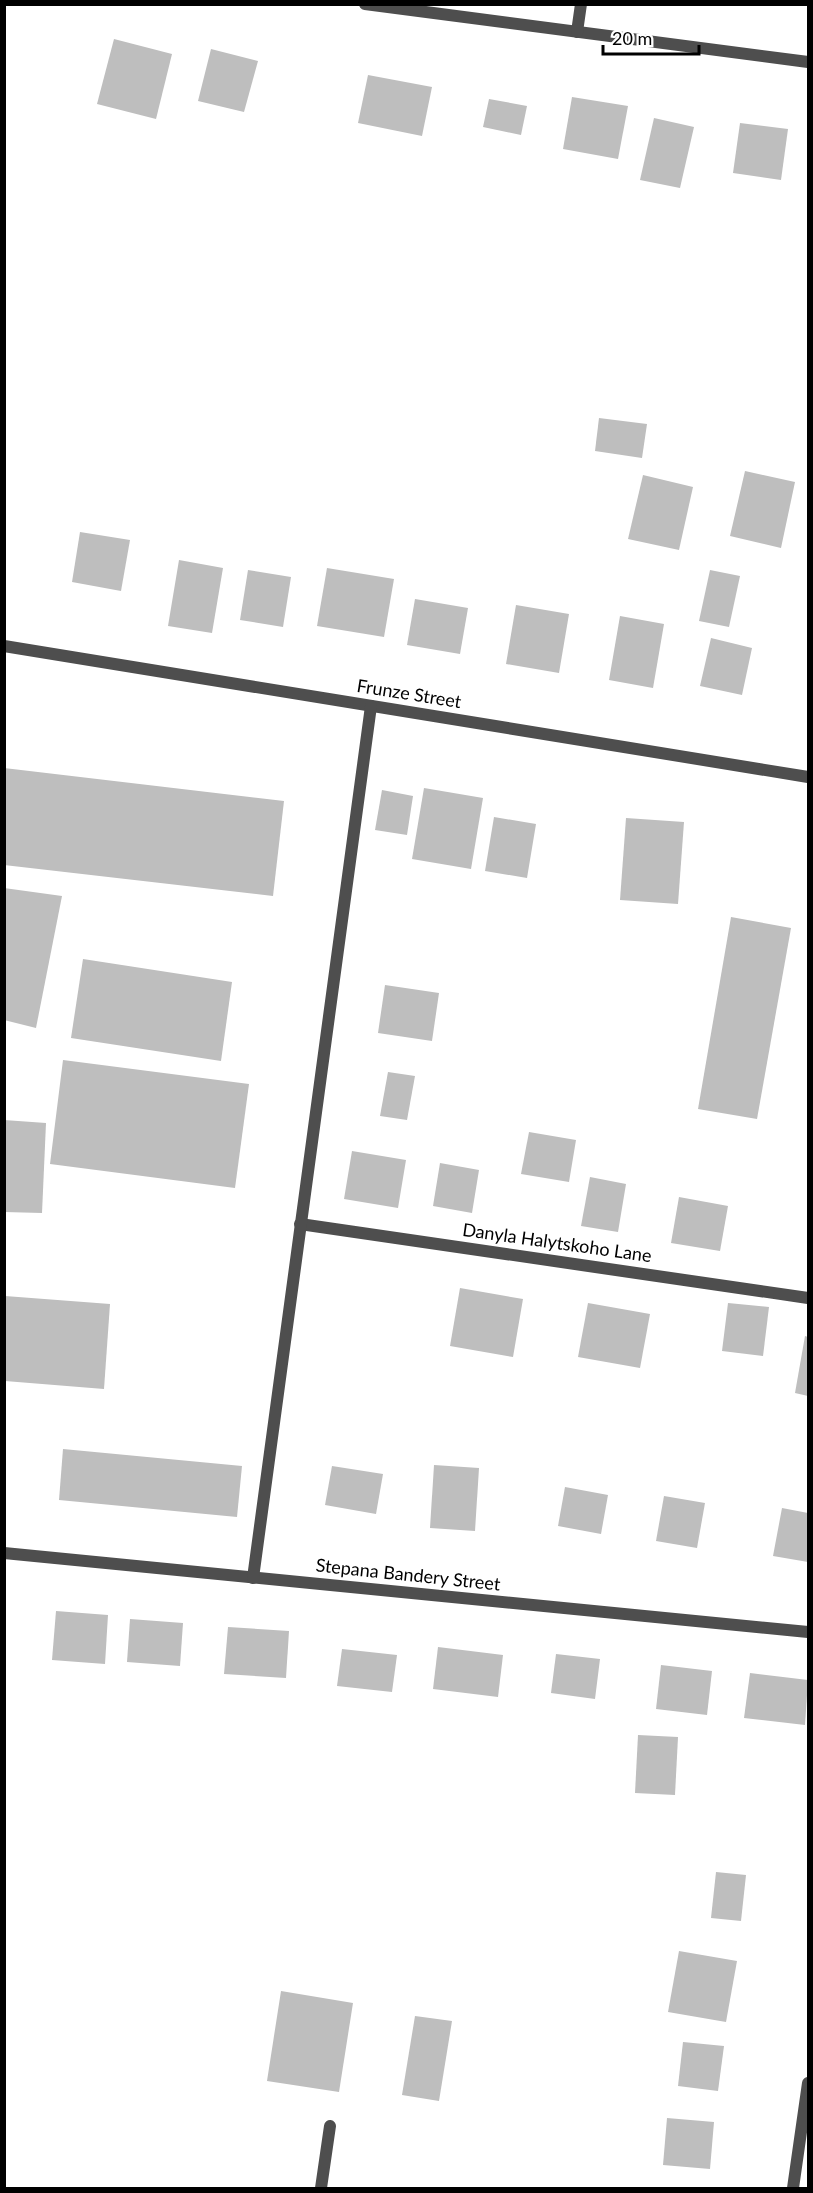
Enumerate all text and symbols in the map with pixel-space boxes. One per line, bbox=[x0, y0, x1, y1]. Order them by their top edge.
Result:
scale bar bbox=[603, 18, 699, 56]
text: 20 m bbox=[612, 27, 652, 49]
street label: Frunze Street bbox=[355, 674, 464, 712]
street label: Danyla Halytskoho Lane bbox=[461, 1218, 653, 1266]
street label: Stepana Bandery Street bbox=[315, 1553, 502, 1595]

